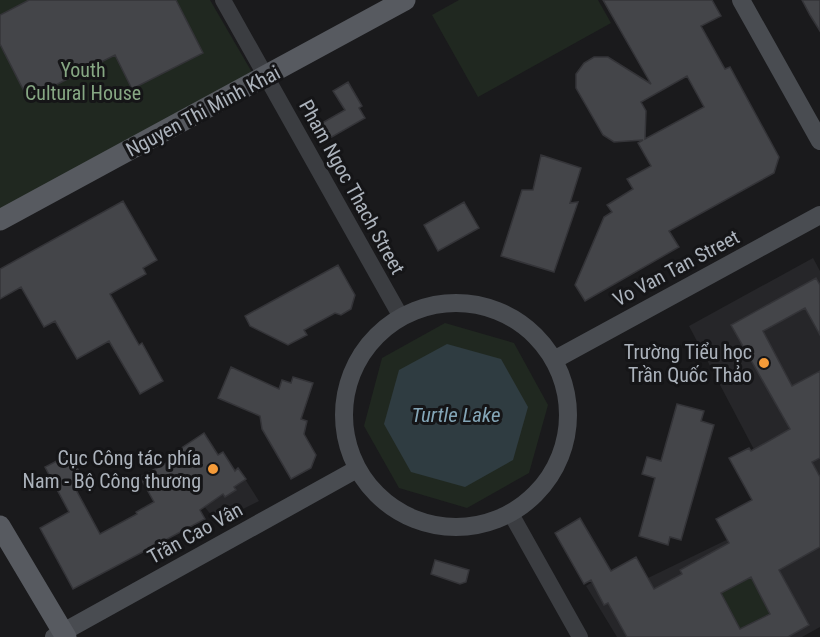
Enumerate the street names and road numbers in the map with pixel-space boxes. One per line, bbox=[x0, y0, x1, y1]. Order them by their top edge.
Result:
street label: Nguyen Thi Minh Khai bbox=[122, 60, 284, 162]
street label: Pham Ngoc Thach Street bbox=[294, 96, 410, 278]
street label: Vo Van Tan Street bbox=[609, 225, 743, 311]
street label: Trần Cao Vân bbox=[143, 497, 247, 569]

